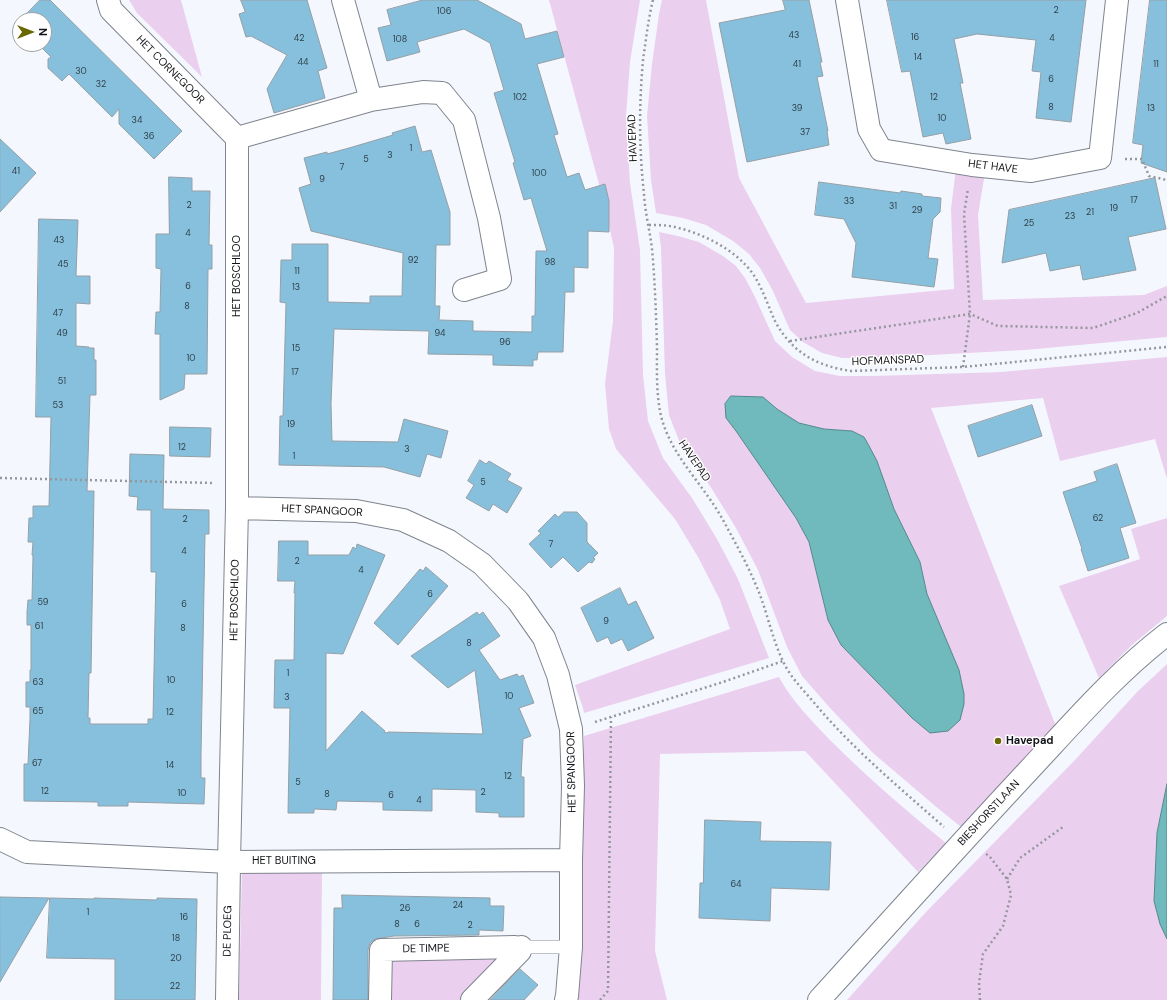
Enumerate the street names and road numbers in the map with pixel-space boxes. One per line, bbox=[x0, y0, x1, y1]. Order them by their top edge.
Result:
street label: HET CORNEGOOR bbox=[133, 33, 207, 107]
street label: HAVEPAD bbox=[626, 114, 640, 162]
street label: HET HAVE bbox=[967, 157, 1019, 177]
street label: HET BOSCHLOO bbox=[230, 235, 244, 317]
street label: HOFMANSPAD bbox=[851, 353, 925, 369]
street label: HAVEPAD bbox=[675, 438, 713, 484]
street label: HET SPANGOOR bbox=[281, 502, 363, 520]
street label: HET BOSCHLOO bbox=[228, 559, 242, 641]
street label: HET SPANGOOR bbox=[565, 731, 579, 813]
street label: BIESHORSTLAAN bbox=[955, 778, 1023, 848]
street label: HET BUITING bbox=[252, 854, 316, 868]
street label: DE PLOEG bbox=[221, 905, 235, 957]
street label: DE TIMPE bbox=[402, 942, 450, 956]

